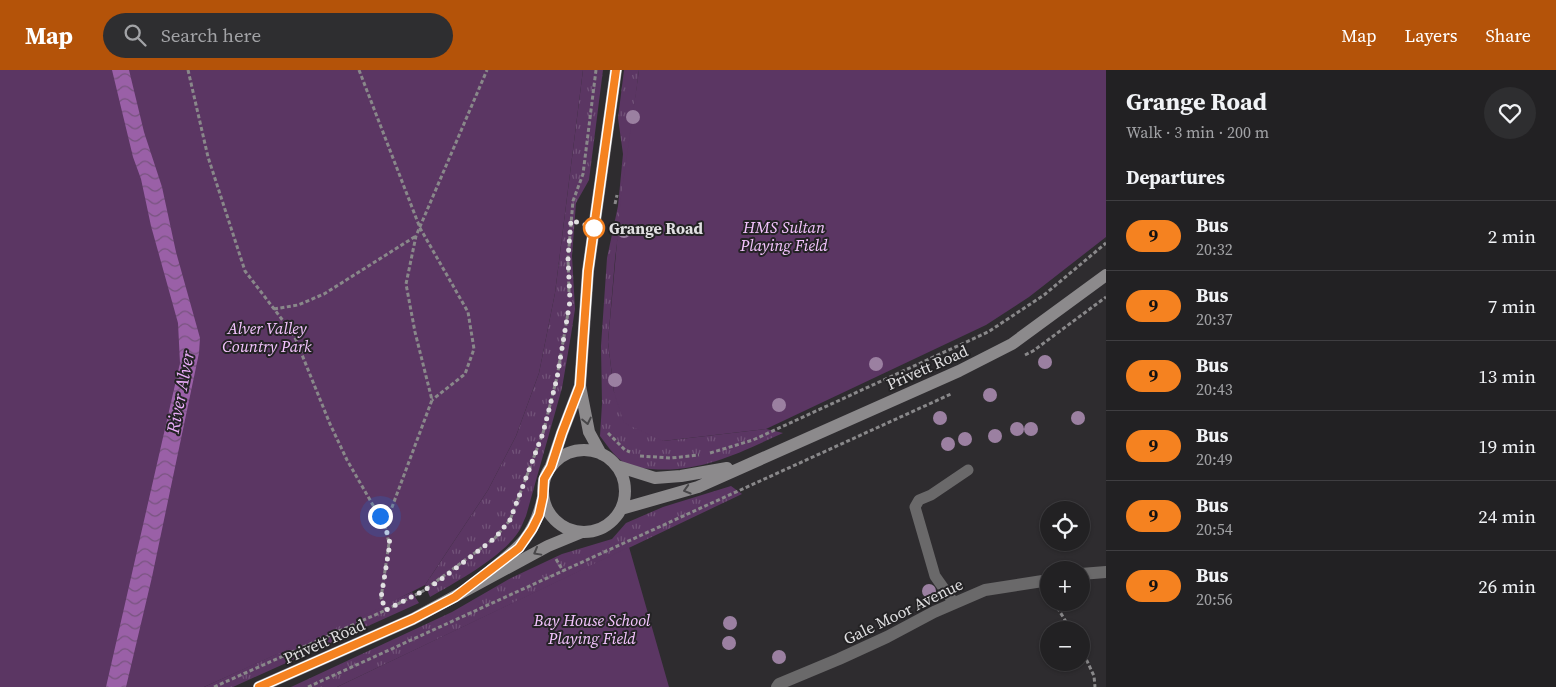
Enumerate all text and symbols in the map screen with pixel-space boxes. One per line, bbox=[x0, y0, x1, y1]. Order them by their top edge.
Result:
search box bbox=[103, 13, 453, 58]
text: Map bbox=[25, 19, 73, 52]
icon: search bbox=[121, 21, 149, 49]
text: Search here bbox=[161, 22, 261, 48]
text: Map bbox=[1341, 23, 1376, 48]
text: Layers bbox=[1404, 23, 1457, 48]
text: Share bbox=[1485, 23, 1531, 48]
text: Grange Road bbox=[1126, 85, 1267, 118]
button: heart bbox=[1484, 87, 1536, 139]
text: Walk · 3 min · 200 m bbox=[1126, 121, 1269, 143]
text: Departures bbox=[1126, 164, 1225, 190]
text: Bus bbox=[1196, 212, 1228, 238]
park label: HMS Sultan Playing Field bbox=[739, 216, 828, 256]
marker: Grange Road bbox=[583, 217, 605, 239]
place label: Grange Road bbox=[609, 217, 703, 239]
text: 9 bbox=[1149, 223, 1158, 248]
text: 2 min bbox=[1488, 223, 1536, 249]
text: 20:32 bbox=[1196, 238, 1233, 260]
text: Bus bbox=[1196, 282, 1228, 308]
text: 9 bbox=[1149, 293, 1158, 318]
text: 7 min bbox=[1488, 293, 1536, 319]
text: 20:37 bbox=[1196, 308, 1233, 330]
park label: Alver Valley Country Park bbox=[222, 317, 312, 357]
street label: Privett Road bbox=[883, 339, 971, 395]
water label: River Alver bbox=[160, 348, 200, 436]
text: Bus bbox=[1196, 352, 1228, 378]
text: 9 bbox=[1149, 363, 1158, 388]
text: 13 min bbox=[1478, 363, 1536, 389]
text: 20:43 bbox=[1196, 378, 1233, 400]
one-way arrow bbox=[581, 416, 592, 425]
text: Bus bbox=[1196, 422, 1228, 448]
text: 9 bbox=[1149, 433, 1158, 458]
text: 19 min bbox=[1478, 433, 1536, 459]
text: 20:49 bbox=[1196, 448, 1233, 470]
one-way arrow bbox=[684, 484, 692, 494]
text: Bus bbox=[1196, 492, 1228, 518]
map controls bbox=[1040, 501, 1090, 671]
button: locate bbox=[1040, 501, 1090, 551]
text: 9 bbox=[1149, 503, 1158, 528]
text: 24 min bbox=[1478, 503, 1536, 529]
your location bbox=[368, 504, 393, 529]
text: 20:54 bbox=[1196, 518, 1233, 540]
one-way arrow bbox=[533, 546, 542, 556]
button: + bbox=[1040, 561, 1090, 611]
text: Bus bbox=[1196, 562, 1228, 588]
street label: Gale Moor Avenue bbox=[840, 573, 966, 649]
text: 9 bbox=[1149, 573, 1158, 598]
text: 26 min bbox=[1478, 573, 1536, 599]
text: 20:56 bbox=[1196, 588, 1233, 610]
park label: Bay House School Playing Field bbox=[533, 609, 651, 649]
street label: Privett Road bbox=[280, 613, 368, 669]
button: − bbox=[1040, 621, 1090, 671]

